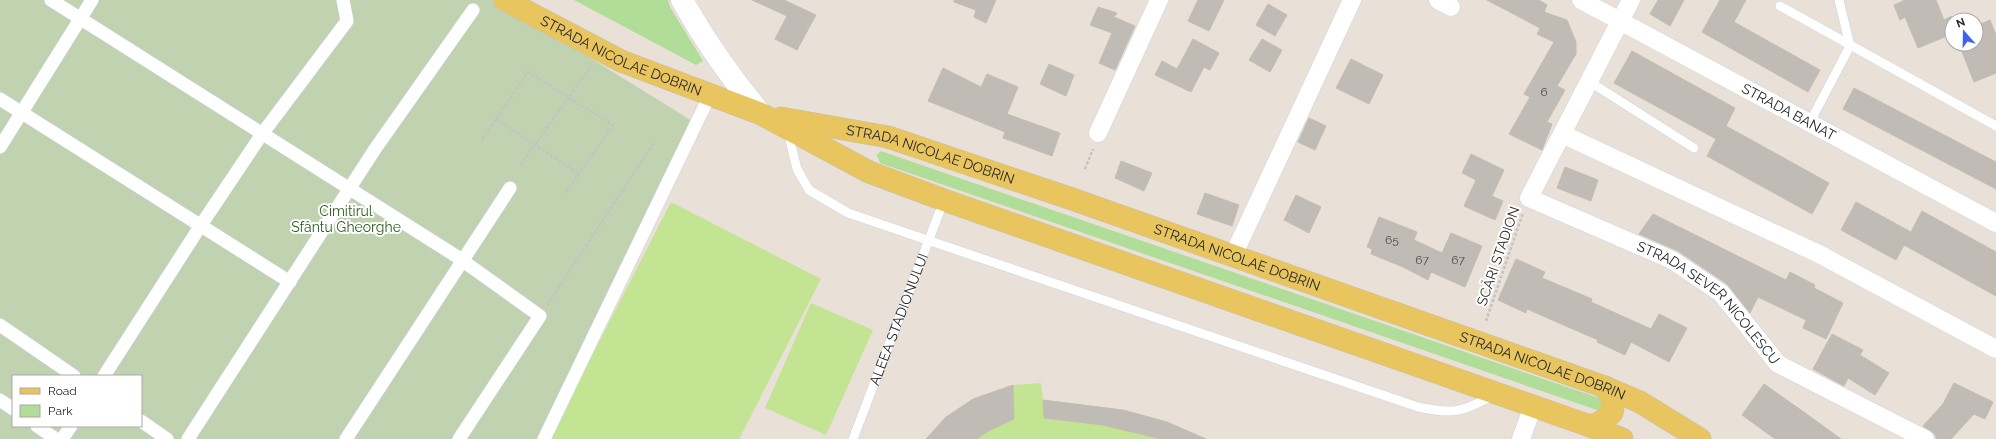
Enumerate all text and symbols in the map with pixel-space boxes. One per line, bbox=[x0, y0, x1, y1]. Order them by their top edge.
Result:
street label: STRADA NICOLAE DOBRIN bbox=[538, 12, 704, 99]
north arrow bbox=[1944, 12, 1984, 52]
text: N bbox=[1955, 16, 1967, 31]
street label: STRADA BANAT bbox=[1739, 80, 1839, 144]
house number: 6 bbox=[1540, 85, 1548, 99]
street label: STRADA NICOLAE DOBRIN bbox=[845, 122, 1017, 187]
park label: Cimitirul Sfântu Gheorghe bbox=[291, 203, 401, 235]
street label: SCĂRI STADION bbox=[1473, 204, 1522, 308]
street label: STRADA NICOLAE DOBRIN bbox=[1152, 221, 1322, 294]
house number: 65 bbox=[1385, 233, 1399, 247]
street label: STRADA SEVER NICOLESCU bbox=[1635, 238, 1783, 367]
street label: ALEEA STADIONULUI bbox=[866, 251, 931, 388]
house number: 67 bbox=[1415, 253, 1429, 267]
house number: 67 bbox=[1451, 253, 1465, 267]
street label: STRADA NICOLAE DOBRIN bbox=[1457, 328, 1628, 403]
legend bbox=[12, 375, 142, 427]
text: Road bbox=[48, 384, 77, 398]
text: Park bbox=[48, 404, 73, 418]

